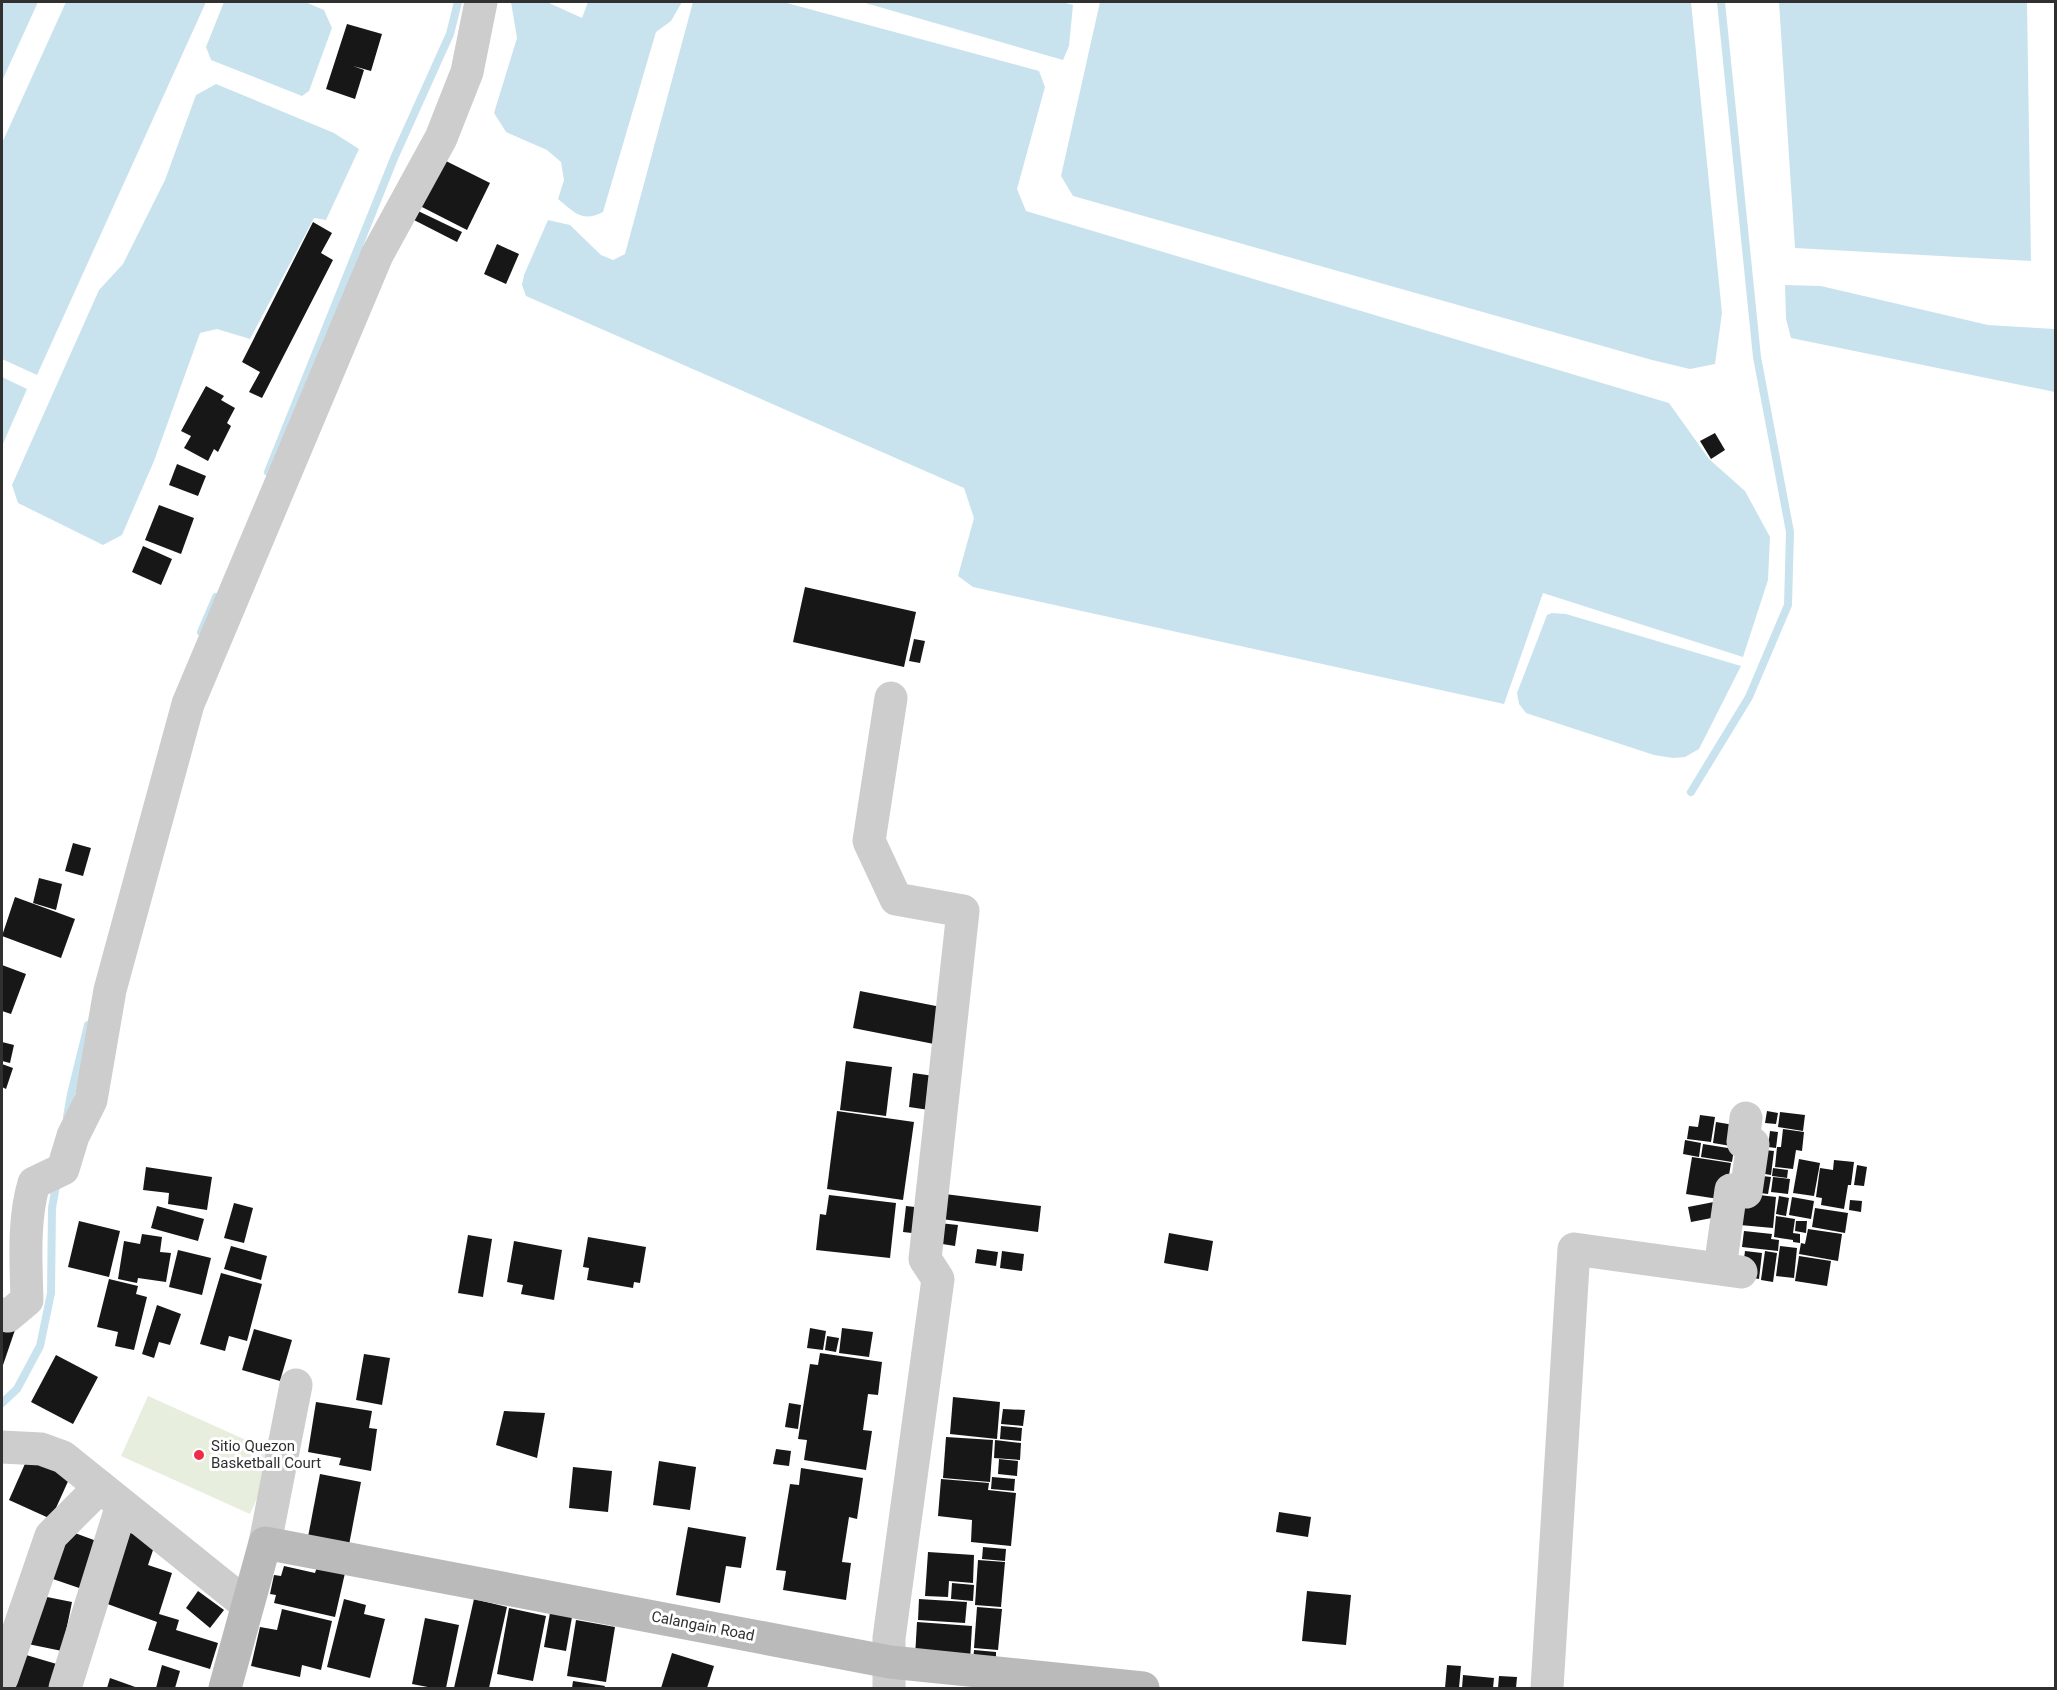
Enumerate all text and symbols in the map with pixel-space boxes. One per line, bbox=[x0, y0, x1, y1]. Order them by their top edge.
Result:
place label: Sitio Quezon Basketball Court bbox=[211, 1437, 321, 1472]
marker: Sitio Quezon Basketball Court bbox=[192, 1448, 206, 1462]
street label: Calangain Road bbox=[650, 1607, 756, 1645]

